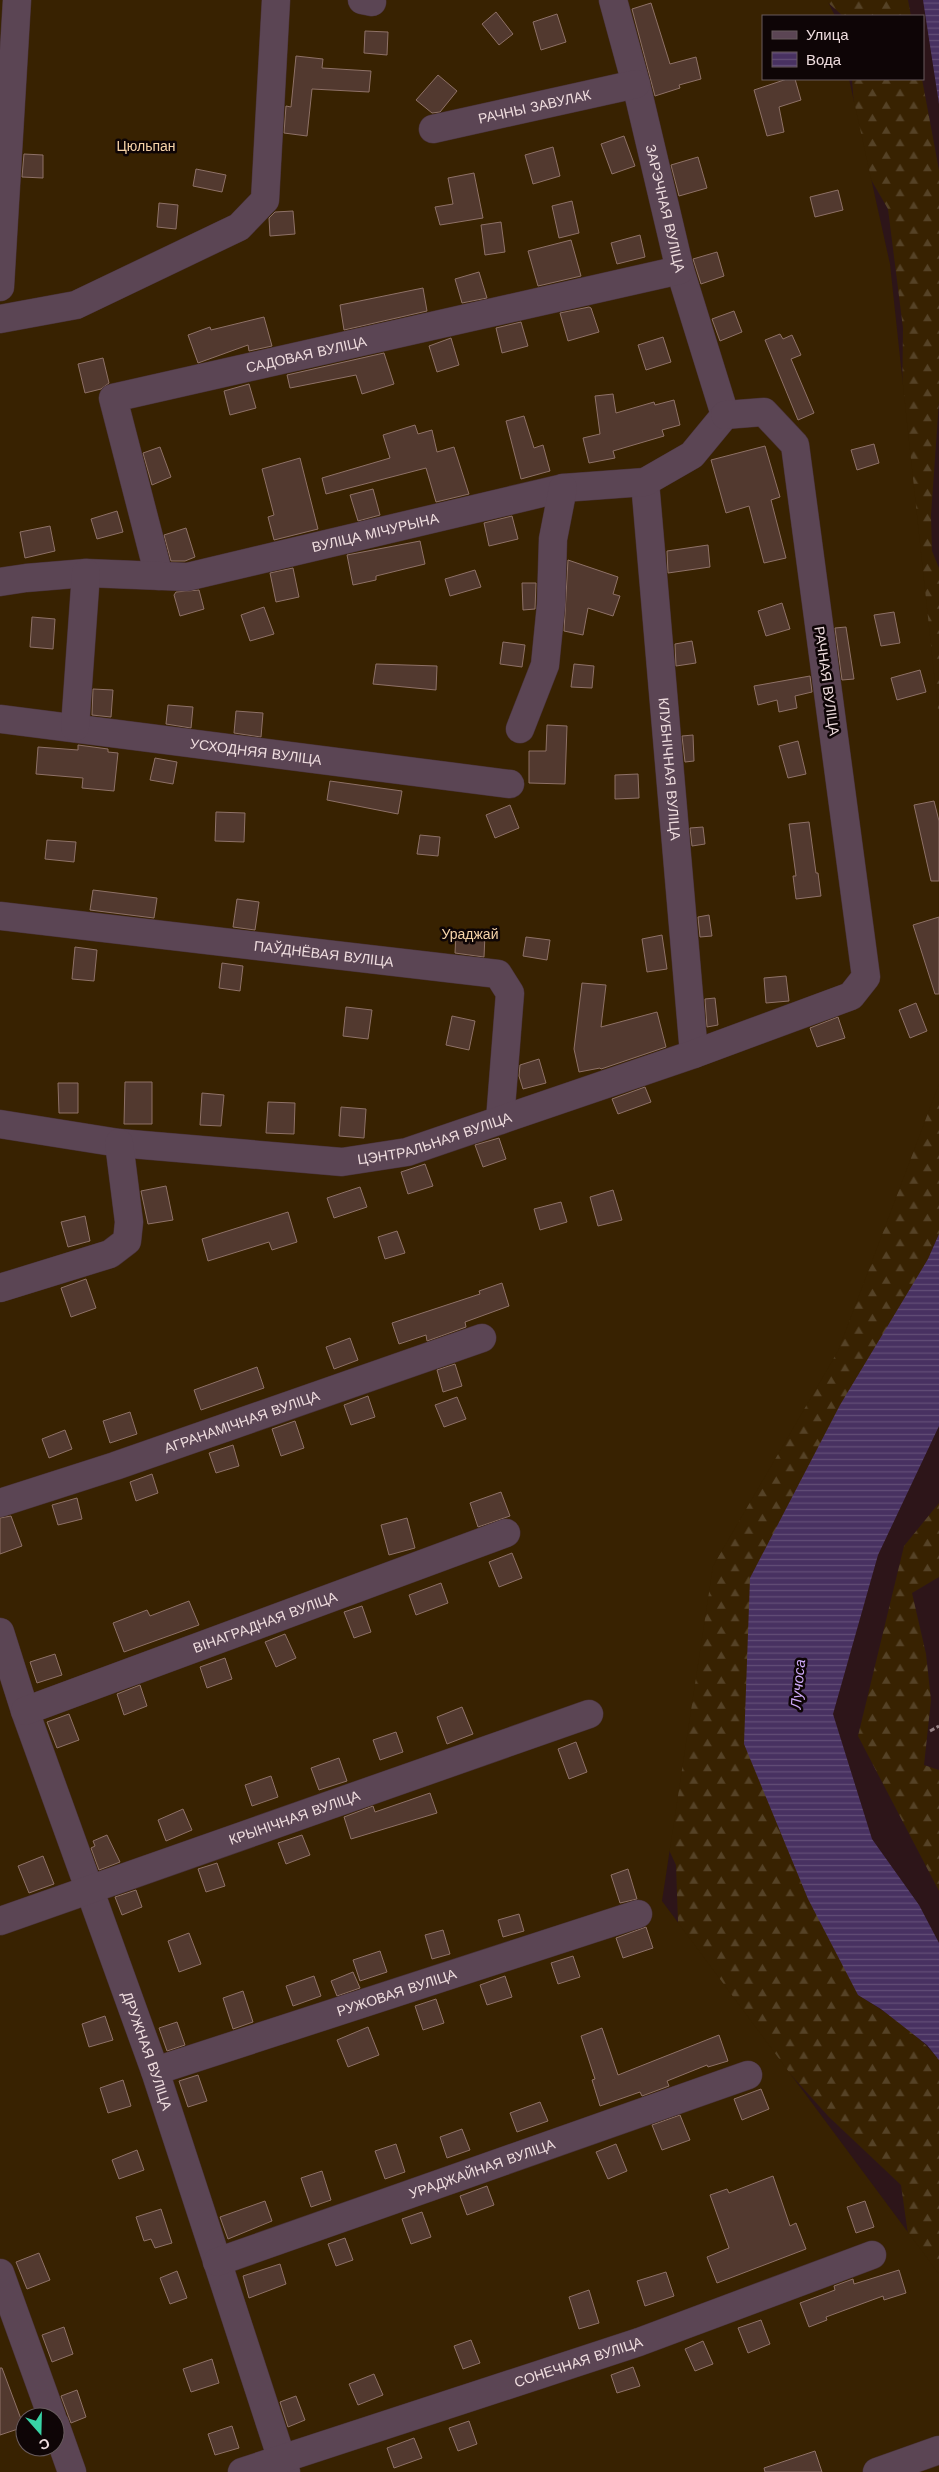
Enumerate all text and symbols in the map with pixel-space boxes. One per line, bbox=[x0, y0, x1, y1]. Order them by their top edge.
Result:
legend bbox=[762, 15, 924, 80]
text: Улица bbox=[806, 26, 849, 44]
text: Вода bbox=[806, 51, 842, 69]
street label: РАЧНЫ ЗАВУЛАК bbox=[477, 86, 593, 127]
park label: Цюльпан bbox=[116, 138, 176, 154]
street label: ЗАРЭЧНАЯ ВУЛІЦА bbox=[643, 143, 688, 275]
street label: САДОВАЯ ВУЛІЦА bbox=[244, 333, 369, 376]
street label: ВУЛІЦА МІЧУРЫНА bbox=[310, 510, 441, 555]
street label: РАЧНАЯ ВУЛІЦА bbox=[811, 625, 843, 737]
street label: КЛУБНІЧНАЯ ВУЛІЦА bbox=[655, 697, 684, 842]
street label: УСХОДНЯЯ ВУЛІЦА bbox=[189, 735, 323, 768]
park label: Ураджай bbox=[442, 926, 498, 942]
street label: ПАЎДНЁВАЯ ВУЛІЦА bbox=[253, 938, 395, 970]
street label: ЦЭНТРАЛЬНАЯ ВУЛІЦА bbox=[356, 1109, 514, 1168]
street label: АГРАНАМІЧНАЯ ВУЛІЦА bbox=[162, 1387, 322, 1456]
street label: ВІНАГРАДНАЯ ВУЛІЦА bbox=[191, 1588, 340, 1656]
water label: Лучоса bbox=[787, 1658, 809, 1711]
street label: КРЫНІЧНАЯ ВУЛІЦА bbox=[227, 1787, 363, 1848]
street label: РУЖОВАЯ ВУЛІЦА bbox=[335, 1965, 459, 2019]
street label: ДРУЖНАЯ ВУЛІЦА bbox=[119, 1989, 175, 2113]
street label: УРАДЖАЙНАЯ ВУЛІЦА bbox=[407, 2135, 558, 2202]
street label: СОНЕЧНАЯ ВУЛІЦА bbox=[512, 2333, 645, 2390]
north arrow bbox=[15, 2407, 65, 2457]
text: С bbox=[37, 2435, 52, 2453]

